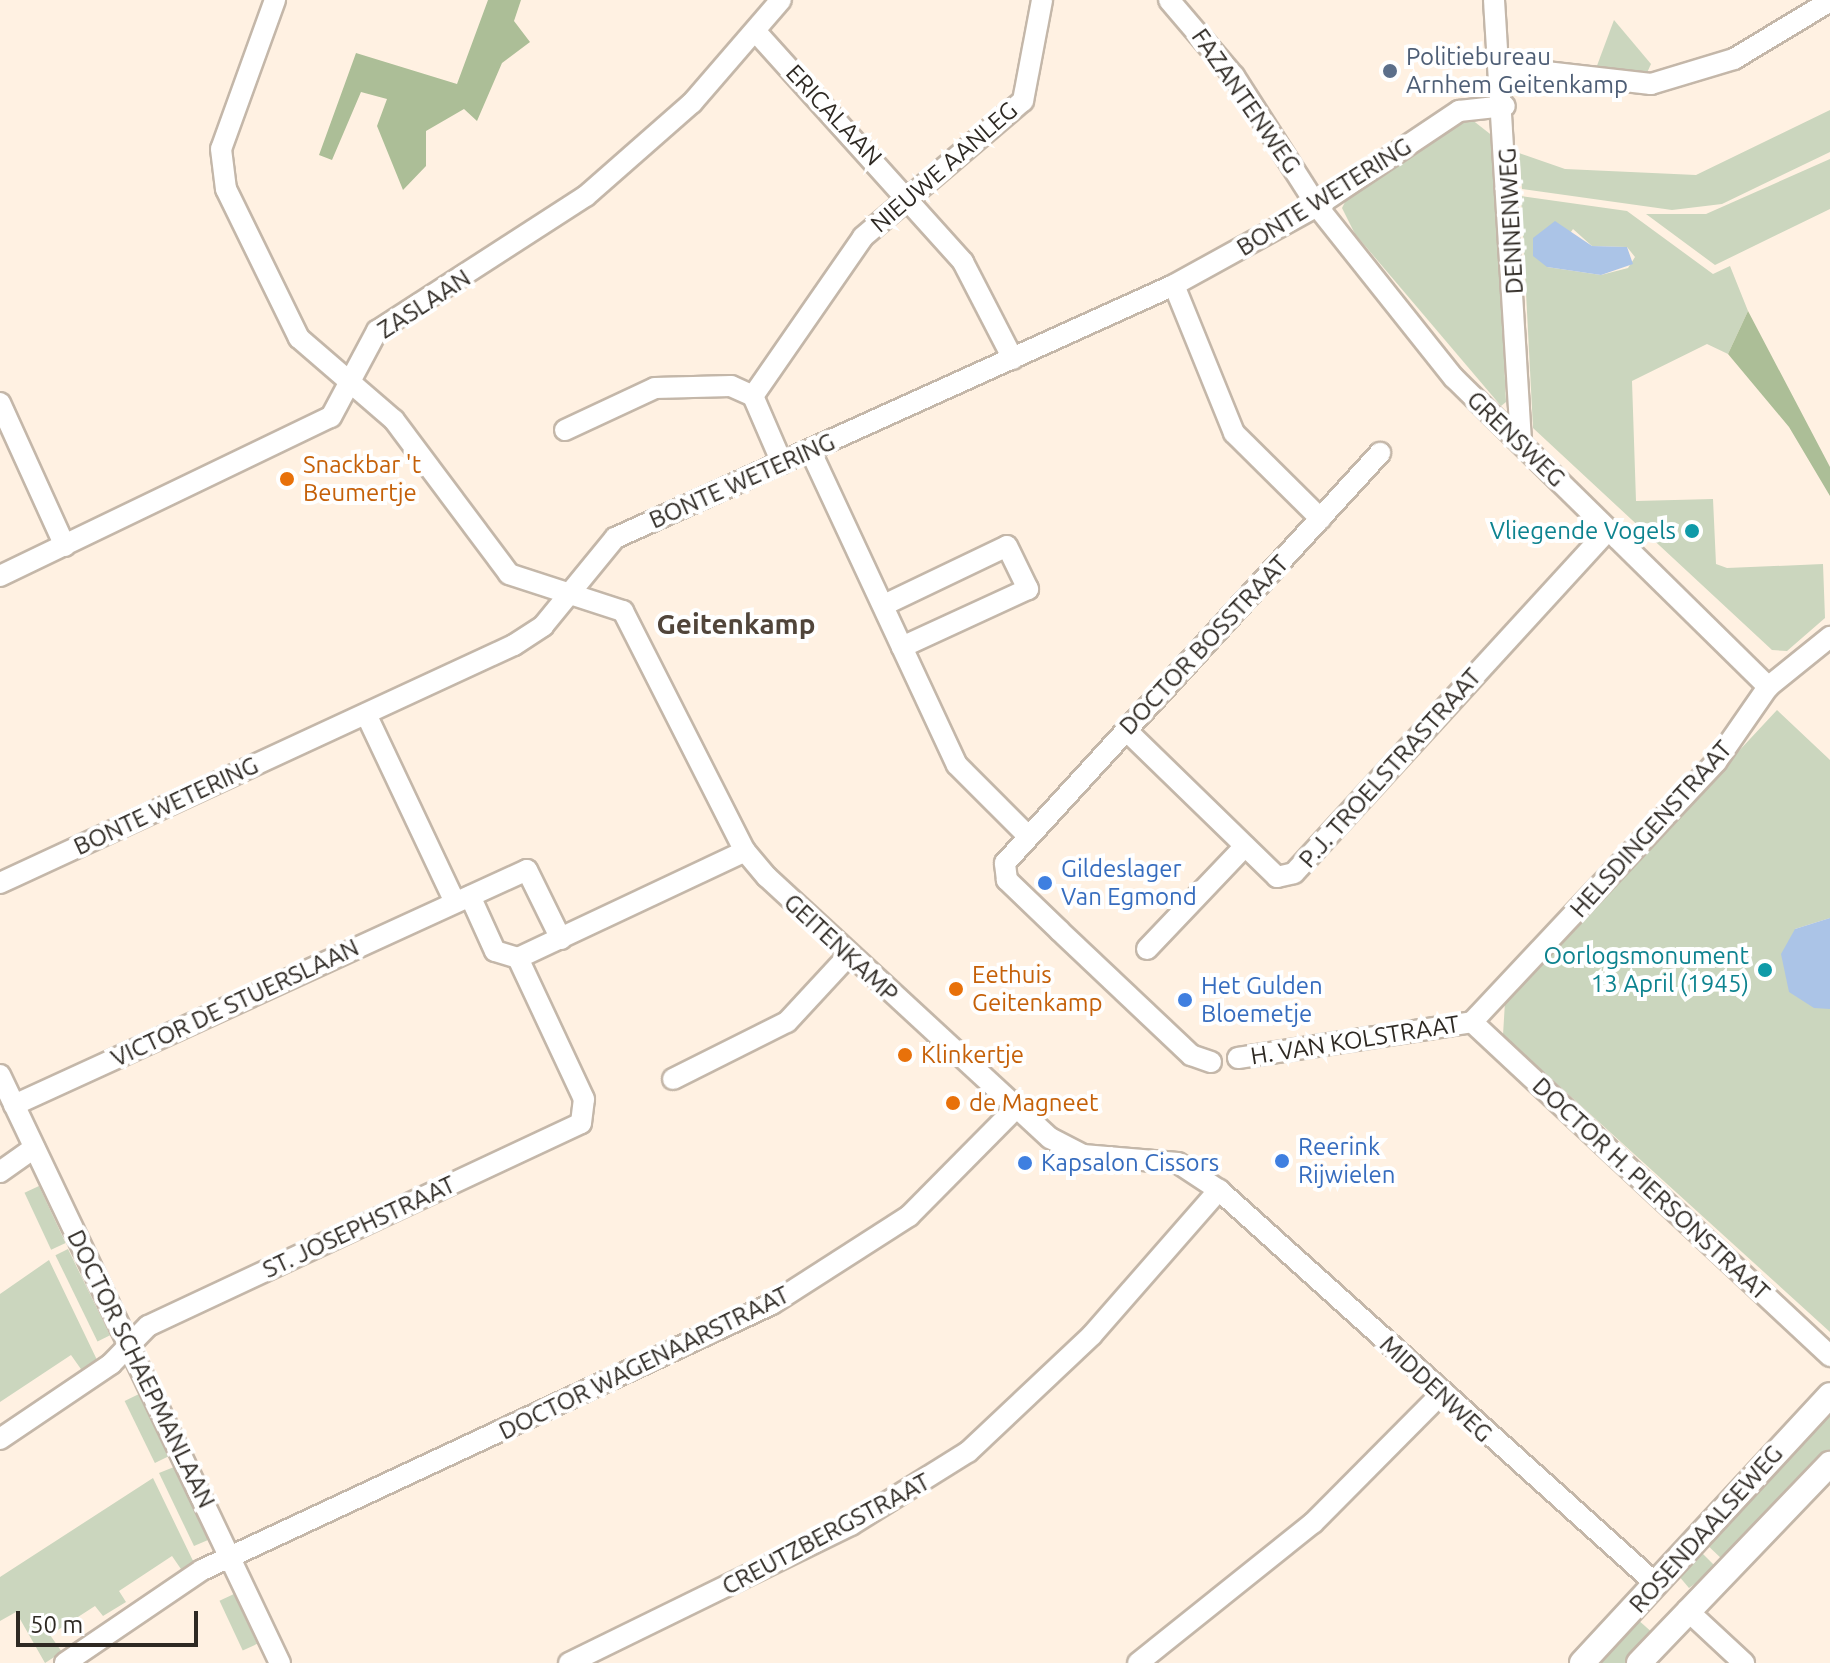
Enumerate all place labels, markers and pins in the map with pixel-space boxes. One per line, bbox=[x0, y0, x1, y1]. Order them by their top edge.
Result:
place label: Politiebureau Arnhem Geitenkamp bbox=[1406, 43, 1628, 99]
marker: Politiebureau Arnhem Geitenkamp bbox=[1381, 62, 1399, 80]
place label: Snackbar 't Beumertje bbox=[303, 451, 421, 507]
marker: Snackbar 't Beumertje bbox=[278, 470, 296, 488]
place label: Vliegende Vogels bbox=[1490, 517, 1676, 545]
marker: Vliegende Vogels bbox=[1683, 522, 1701, 540]
place label: Gildeslager Van Egmond bbox=[1061, 855, 1197, 911]
marker: Gildeslager Van Egmond bbox=[1036, 874, 1054, 892]
place label: Oorlogsmonument 13 April (1945) bbox=[1543, 942, 1749, 998]
place label: Eethuis Geitenkamp bbox=[972, 961, 1103, 1017]
marker: Oorlogsmonument 13 April (1945) bbox=[1756, 961, 1774, 979]
place label: Het Gulden Bloemetje bbox=[1201, 972, 1323, 1028]
marker: Eethuis Geitenkamp bbox=[947, 980, 965, 998]
marker: Het Gulden Bloemetje bbox=[1176, 991, 1194, 1009]
place label: Klinkertje bbox=[921, 1041, 1024, 1069]
marker: Klinkertje bbox=[896, 1046, 914, 1064]
place label: de Magneet bbox=[969, 1089, 1098, 1117]
marker: de Magneet bbox=[944, 1094, 962, 1112]
place label: Reerink Rijwielen bbox=[1298, 1133, 1396, 1189]
place label: Kapsalon Cissors bbox=[1041, 1149, 1219, 1177]
marker: Reerink Rijwielen bbox=[1273, 1152, 1291, 1170]
marker: Kapsalon Cissors bbox=[1016, 1154, 1034, 1172]

